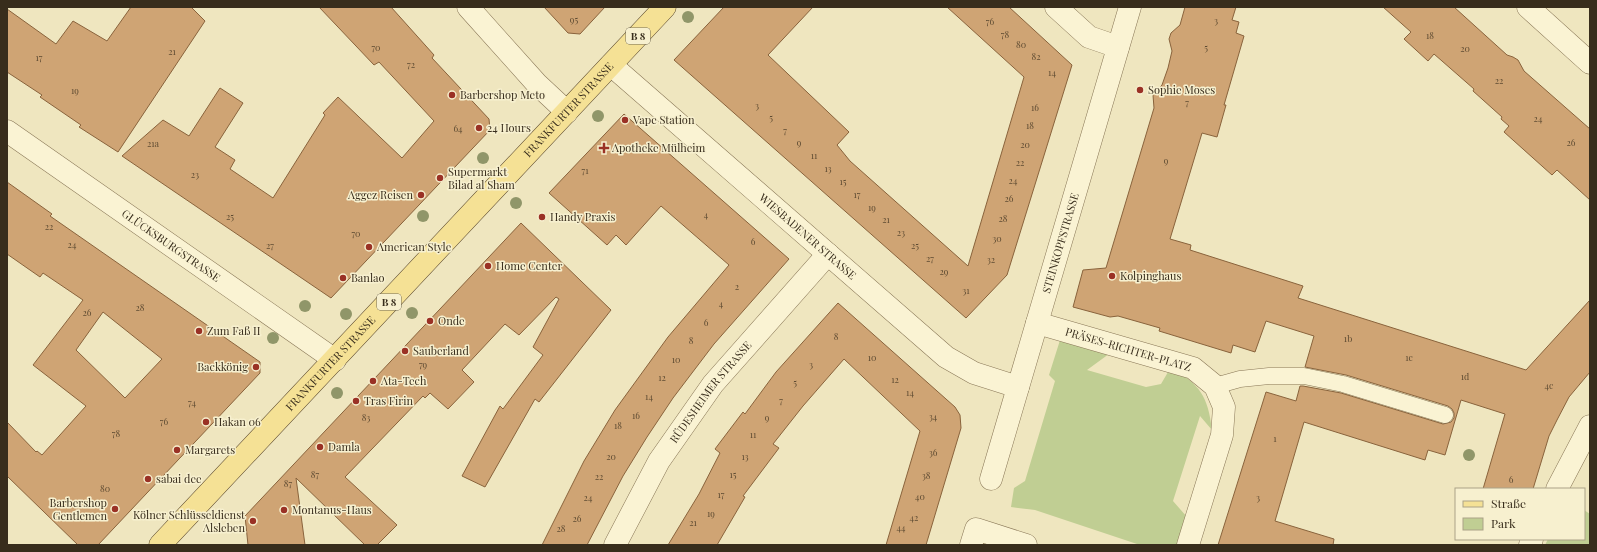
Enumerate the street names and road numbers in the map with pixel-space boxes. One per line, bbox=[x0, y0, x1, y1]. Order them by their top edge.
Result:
road number: B 8 bbox=[626, 28, 650, 44]
street label: FRANKFURTER STRASSE bbox=[520, 59, 617, 160]
street label: WIESBADENER STRASSE bbox=[756, 189, 860, 283]
street label: STEINKOPFSTRASSE bbox=[1038, 191, 1082, 295]
street label: GLÜCKSBURGSTRASSE bbox=[119, 205, 224, 285]
road number: B 8 bbox=[377, 294, 401, 310]
street label: FRANKFURTER STRASSE bbox=[282, 312, 378, 414]
street label: PRÄSES-RICHTER-PLATZ bbox=[1064, 324, 1193, 374]
street label: RÜDESHEIMER STRASSE bbox=[666, 337, 755, 446]

